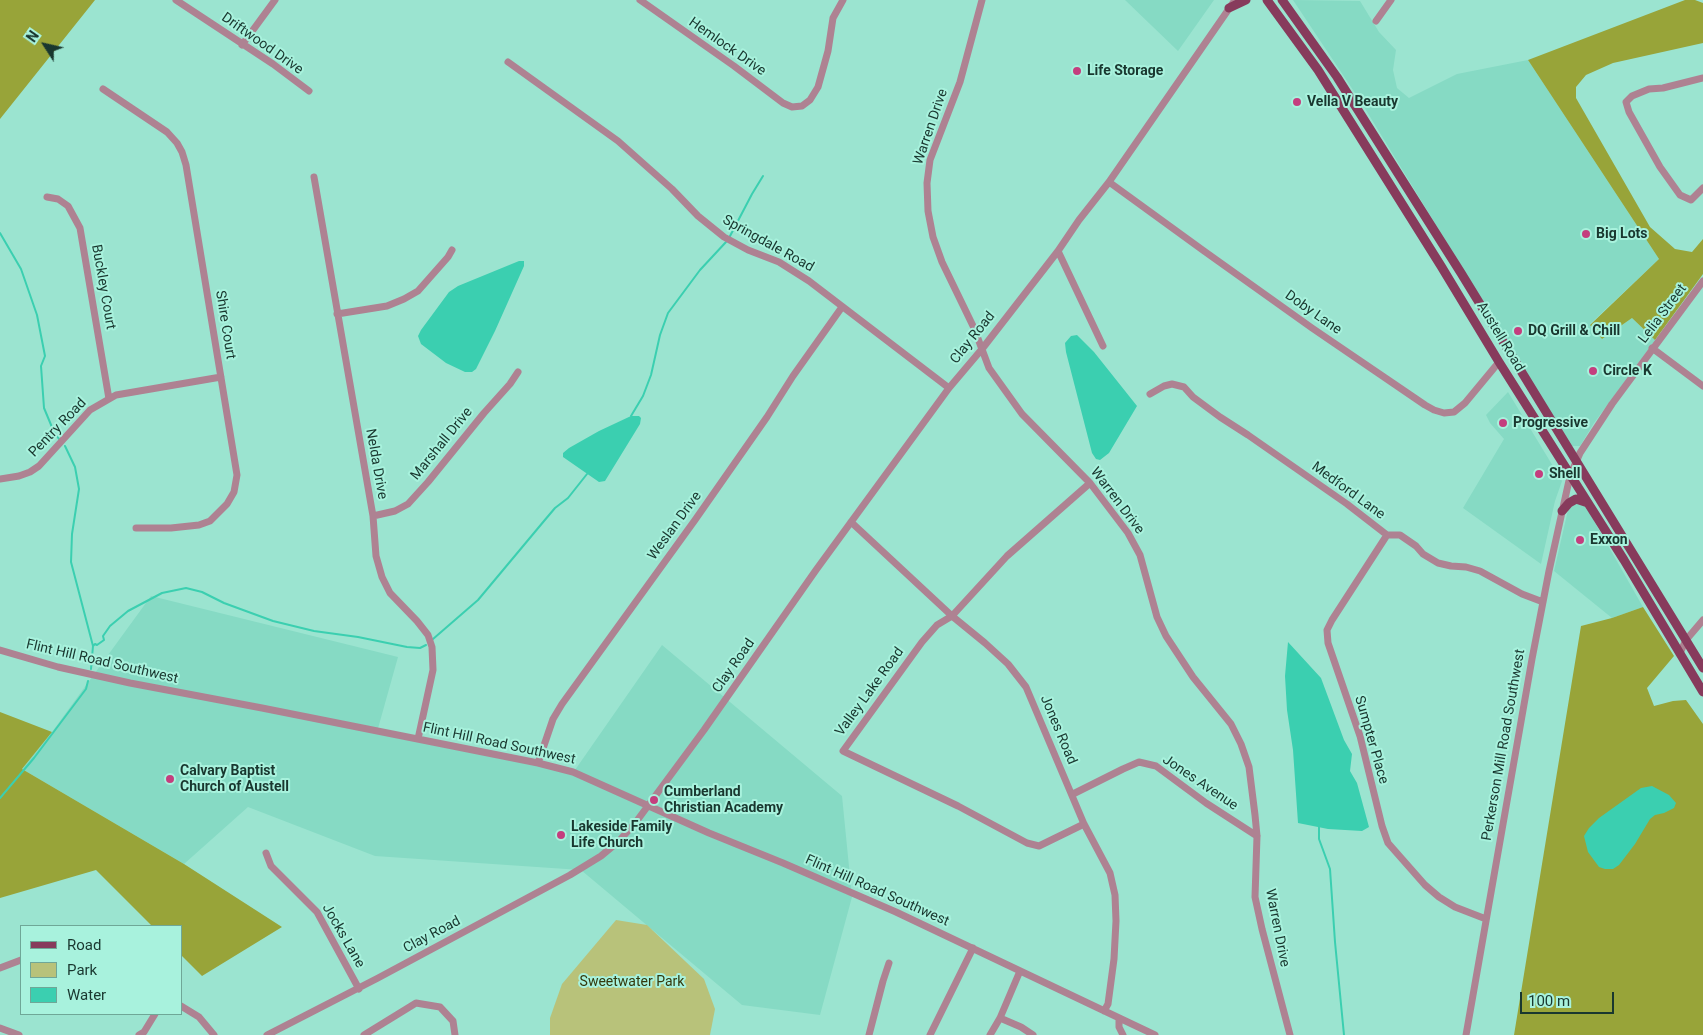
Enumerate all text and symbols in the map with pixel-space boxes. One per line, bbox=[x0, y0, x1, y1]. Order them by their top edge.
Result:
street label: Driftwood Drive bbox=[218, 10, 306, 78]
street label: Hemlock Drive bbox=[685, 14, 769, 80]
north arrow bbox=[20, 20, 70, 70]
text: N bbox=[23, 28, 42, 45]
place label: Life Storage bbox=[1087, 63, 1163, 79]
marker: Life Storage bbox=[1071, 65, 1083, 77]
street label: Warren Drive bbox=[910, 87, 952, 167]
place label: Vella V Beauty bbox=[1307, 94, 1398, 110]
marker: Vella V Beauty bbox=[1291, 96, 1303, 108]
street label: Springdale Road bbox=[719, 212, 817, 276]
place label: Big Lots bbox=[1596, 226, 1648, 242]
marker: Big Lots bbox=[1580, 228, 1592, 240]
street label: Buckley Court bbox=[87, 243, 119, 331]
street label: Lelia Street bbox=[1635, 281, 1691, 347]
street label: Doby Lane bbox=[1281, 287, 1345, 339]
street label: Shire Court bbox=[211, 289, 239, 361]
street label: Austell Road bbox=[1473, 299, 1527, 375]
street label: Clay Road bbox=[947, 309, 999, 367]
place label: DQ Grill & Chill bbox=[1528, 323, 1620, 339]
marker: DQ Grill & Chill bbox=[1512, 325, 1524, 337]
place label: Circle K bbox=[1603, 363, 1652, 379]
marker: Circle K bbox=[1587, 365, 1599, 377]
street label: Pentry Road bbox=[26, 395, 90, 461]
street label: Marshall Drive bbox=[408, 404, 476, 484]
place label: Progressive bbox=[1513, 415, 1588, 431]
marker: Progressive bbox=[1497, 417, 1509, 429]
street label: Nelda Drive bbox=[362, 427, 390, 501]
street label: Medford Lane bbox=[1308, 459, 1388, 523]
street label: Warren Drive bbox=[1086, 464, 1148, 538]
place label: Shell bbox=[1549, 466, 1580, 482]
marker: Shell bbox=[1533, 468, 1545, 480]
street label: Weslan Drive bbox=[645, 488, 705, 564]
place label: Exxon bbox=[1590, 532, 1628, 548]
marker: Exxon bbox=[1574, 534, 1586, 546]
street label: Flint Hill Road Southwest bbox=[24, 636, 180, 688]
street label: Clay Road bbox=[709, 636, 759, 696]
street label: Valley Lake Road bbox=[832, 644, 908, 740]
street label: Perkerson Mill Road Southwest bbox=[1479, 648, 1529, 842]
street label: Jones Road bbox=[1036, 693, 1080, 767]
street label: Sumpter Place bbox=[1350, 694, 1392, 786]
street label: Flint Hill Road Southwest bbox=[421, 720, 577, 768]
street label: Jones Avenue bbox=[1159, 752, 1241, 814]
place label: Calvary Baptist Church of Austell bbox=[180, 763, 289, 796]
marker: Calvary Baptist Church of Austell bbox=[164, 773, 176, 785]
place label: Cumberland Christian Academy bbox=[664, 784, 783, 816]
marker: Cumberland Christian Academy bbox=[648, 794, 660, 806]
place label: Lakeside Family Life Church bbox=[571, 819, 672, 852]
marker: Lakeside Family Life Church bbox=[555, 829, 567, 841]
street label: Flint Hill Road Southwest bbox=[802, 852, 952, 930]
street label: Warren Drive bbox=[1261, 888, 1293, 968]
street label: Jocks Lane bbox=[318, 901, 368, 971]
street label: Clay Road bbox=[401, 913, 463, 957]
legend bbox=[20, 925, 182, 1015]
text: Road bbox=[67, 936, 101, 954]
text: Park bbox=[67, 961, 97, 979]
park label: Sweetwater Park bbox=[580, 974, 684, 990]
scale bar bbox=[1523, 982, 1617, 1014]
text: Water bbox=[67, 986, 106, 1004]
text: 100 m bbox=[1528, 992, 1570, 1010]

